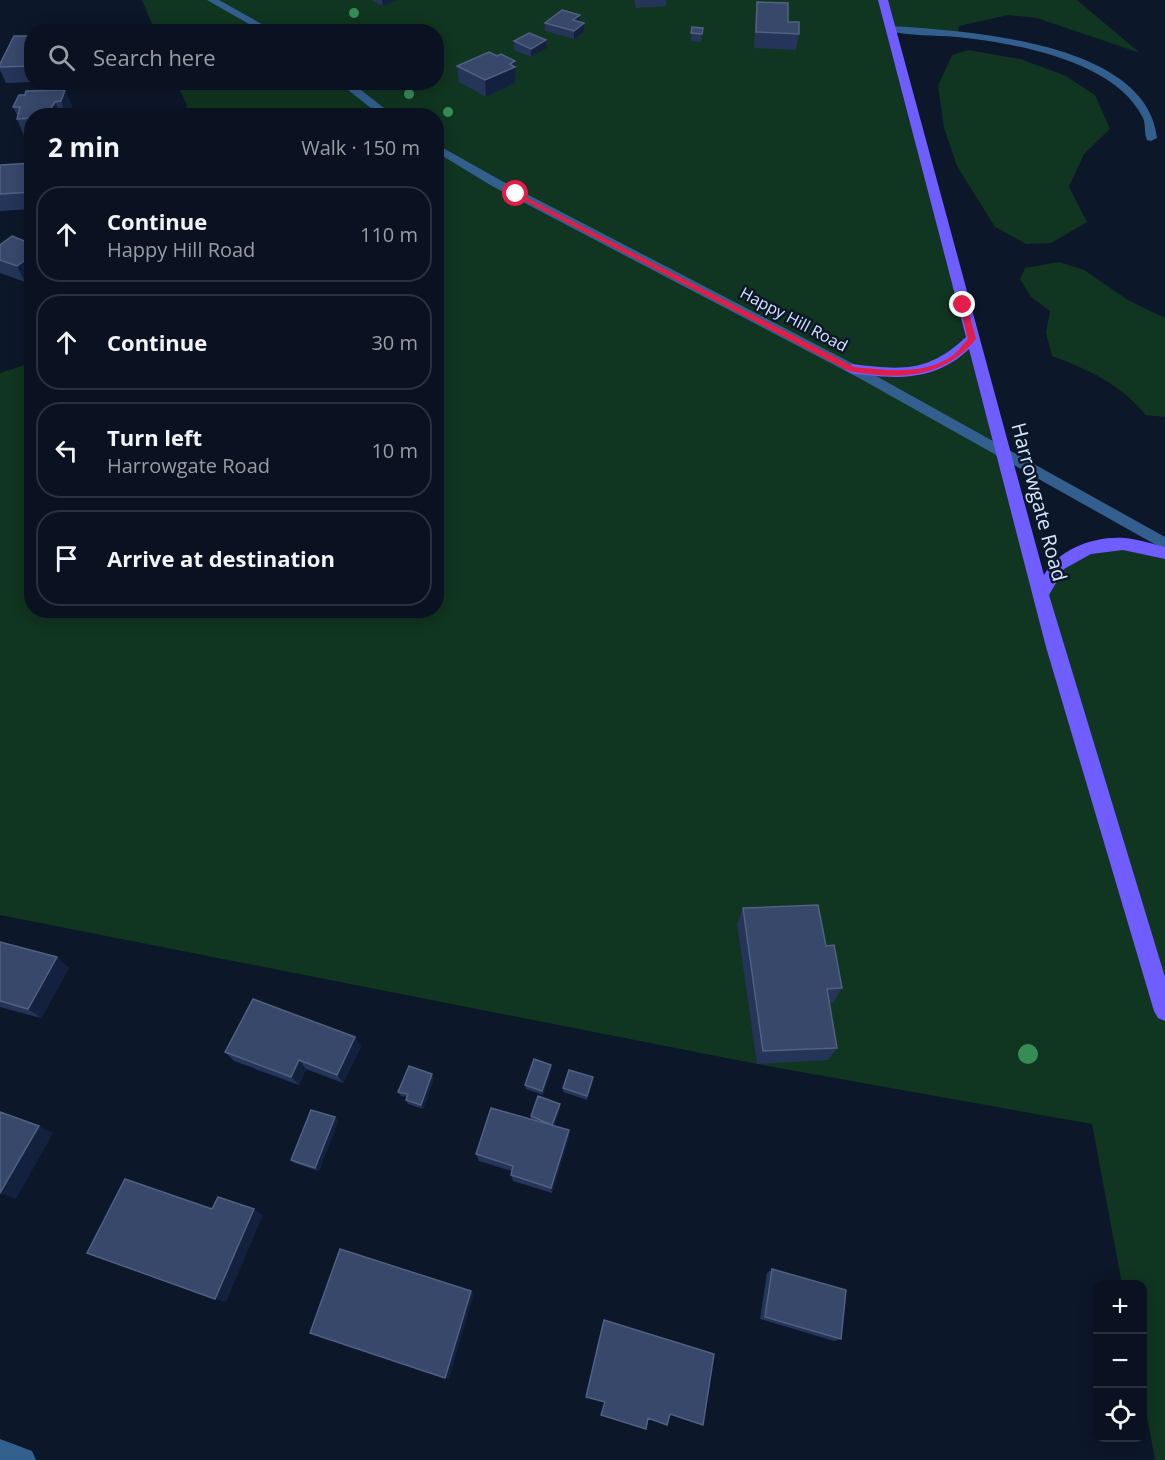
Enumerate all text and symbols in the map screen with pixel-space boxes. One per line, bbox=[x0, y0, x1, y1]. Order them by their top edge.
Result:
search box bbox=[24, 24, 444, 90]
icon: search bbox=[45, 41, 78, 74]
text: Search here bbox=[93, 42, 216, 72]
text: 2 min bbox=[48, 129, 120, 165]
text: Walk · 150 m bbox=[301, 134, 420, 161]
route start bbox=[502, 180, 528, 206]
text: Continue bbox=[107, 206, 207, 236]
icon: ahead bbox=[50, 218, 83, 251]
text: 110 m bbox=[360, 221, 418, 248]
text: Happy Hill Road bbox=[107, 236, 255, 263]
street label: Happy Hill Road bbox=[736, 281, 852, 357]
route end bbox=[949, 291, 975, 317]
icon: ahead bbox=[50, 326, 83, 359]
text: Continue bbox=[107, 327, 207, 357]
text: 30 m bbox=[371, 329, 418, 356]
street label: Harrowgate Road bbox=[1005, 420, 1074, 584]
text: Turn left bbox=[107, 422, 202, 452]
icon: left bbox=[50, 434, 83, 467]
text: 10 m bbox=[371, 437, 418, 464]
text: Harrowgate Road bbox=[107, 452, 270, 479]
icon: arrive bbox=[50, 542, 83, 575]
text: Arrive at destination bbox=[107, 543, 335, 573]
map controls bbox=[1093, 1280, 1147, 1442]
button: + bbox=[1093, 1280, 1147, 1334]
button: − bbox=[1093, 1334, 1147, 1388]
button: locate bbox=[1093, 1388, 1147, 1442]

